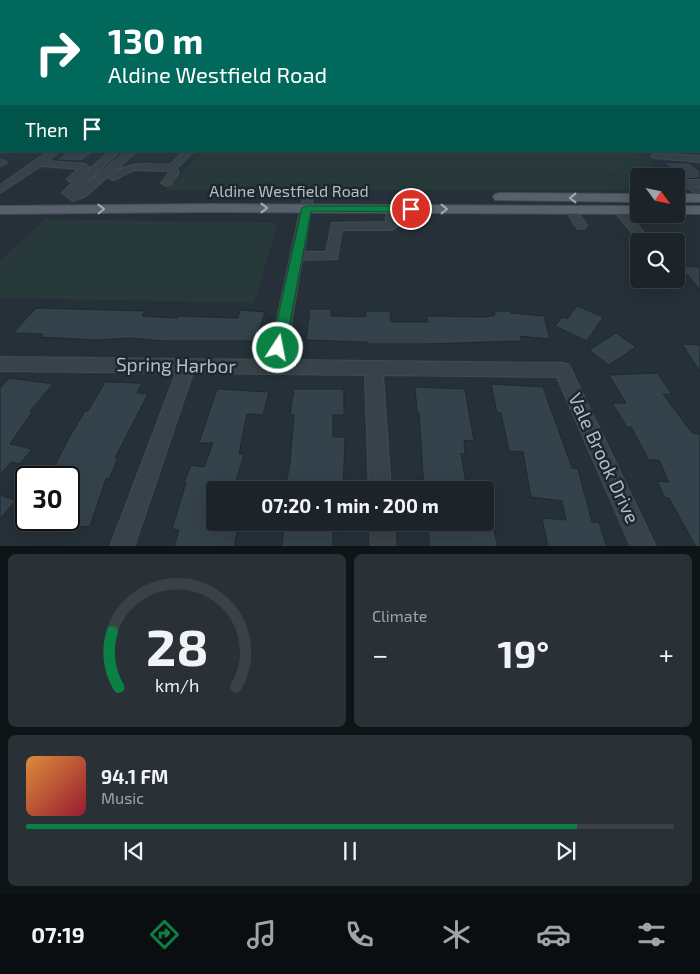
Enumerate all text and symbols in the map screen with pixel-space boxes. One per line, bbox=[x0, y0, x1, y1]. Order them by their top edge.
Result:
text: 130 m bbox=[108, 19, 203, 61]
icon: right bbox=[25, 20, 90, 85]
text: Aldine Westfield Road bbox=[108, 61, 327, 87]
icon: arrive bbox=[78, 115, 106, 143]
text: Then bbox=[25, 118, 68, 141]
north arrow bbox=[630, 168, 685, 222]
map controls bbox=[630, 168, 685, 288]
street label: Aldine Westfield Road bbox=[209, 181, 369, 200]
pin bbox=[390, 188, 432, 230]
one-way arrow bbox=[568, 193, 576, 203]
icon: arrive bbox=[397, 195, 425, 223]
one-way arrow bbox=[260, 203, 268, 213]
one-way arrow bbox=[98, 204, 105, 214]
one-way arrow bbox=[440, 204, 448, 214]
button: search bbox=[630, 233, 685, 288]
position arrow bbox=[251, 321, 303, 373]
street label: Spring Harbor bbox=[116, 352, 237, 377]
street label: Vale Brook Drive bbox=[564, 389, 645, 527]
speed limit sign: 30 bbox=[15, 466, 80, 531]
text: 07:20 · 1 min · 200 m bbox=[261, 494, 439, 517]
text: Climate bbox=[372, 606, 427, 625]
text: 28 bbox=[146, 614, 208, 676]
text: 19° bbox=[498, 630, 549, 676]
text: − bbox=[372, 637, 388, 671]
text: + bbox=[659, 637, 674, 671]
text: km/h bbox=[155, 674, 199, 696]
text: 94.1 FM bbox=[101, 765, 168, 788]
text: Music bbox=[101, 788, 144, 807]
icon: previous bbox=[120, 837, 148, 865]
icon: pause bbox=[336, 837, 364, 865]
icon: next bbox=[552, 837, 580, 865]
icon: directions bbox=[147, 917, 182, 952]
icon: music bbox=[244, 917, 279, 952]
icon: phone bbox=[342, 917, 377, 952]
icon: climate bbox=[439, 917, 474, 952]
icon: car bbox=[536, 917, 571, 952]
icon: filters bbox=[634, 917, 669, 952]
text: 07:19 bbox=[31, 921, 85, 947]

